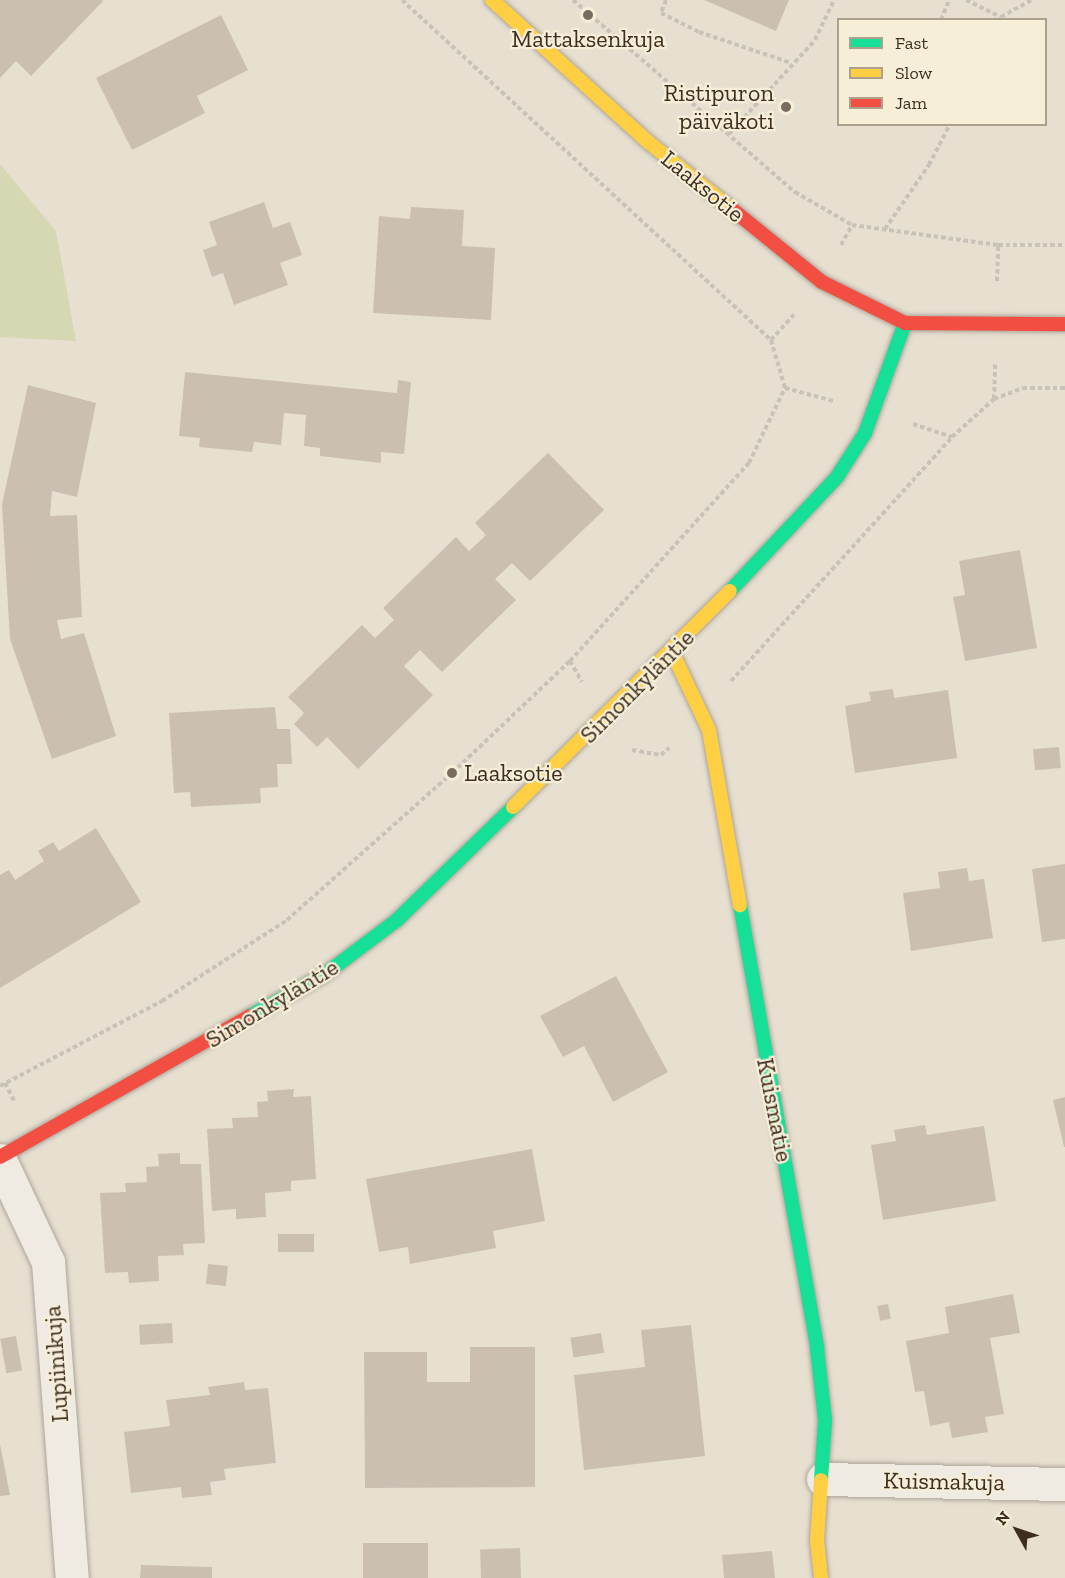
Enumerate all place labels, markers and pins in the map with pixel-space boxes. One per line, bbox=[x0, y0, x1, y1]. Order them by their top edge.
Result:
marker: Mattaksenkuja bbox=[581, 8, 595, 22]
place label: Mattaksenkuja bbox=[511, 25, 665, 53]
place label: Ristipuron päiväkoti bbox=[664, 79, 774, 135]
marker: Ristipuron päiväkoti bbox=[779, 100, 793, 114]
place label: Laaksotie bbox=[464, 759, 562, 787]
marker: Laaksotie bbox=[445, 766, 459, 780]

